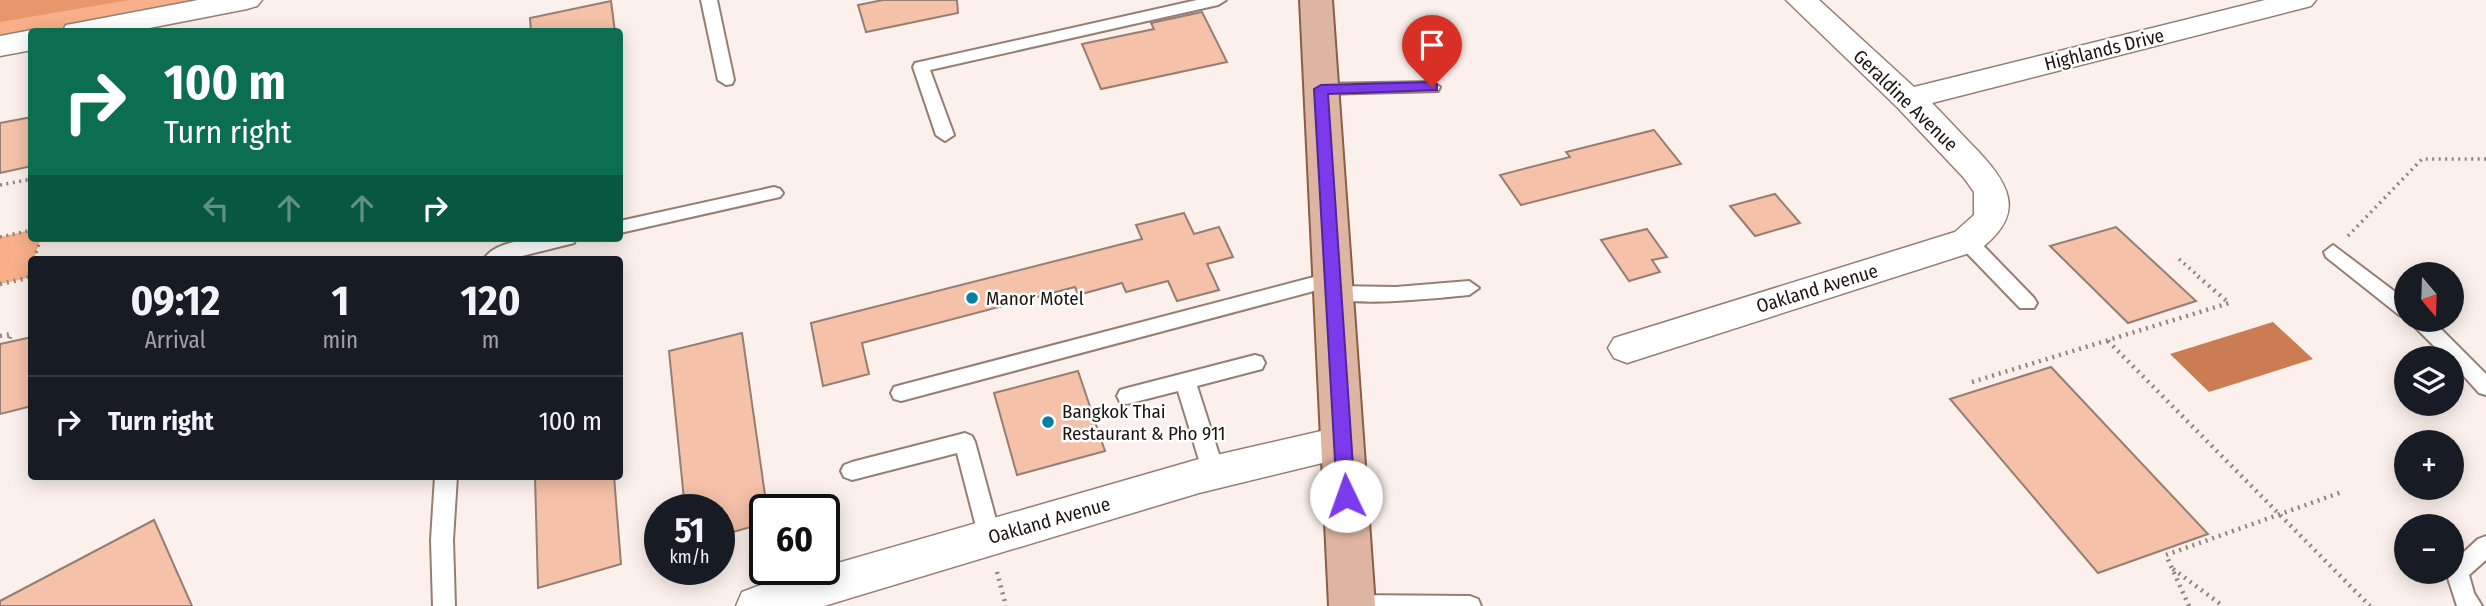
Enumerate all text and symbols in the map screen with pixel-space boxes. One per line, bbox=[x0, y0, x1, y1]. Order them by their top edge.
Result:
pin bbox=[1402, 15, 1462, 87]
street label: Highlands Drive bbox=[2042, 24, 2166, 75]
icon: arrive bbox=[1413, 26, 1451, 64]
street label: Geraldine Avenue bbox=[1849, 45, 1963, 156]
text: 100 m bbox=[164, 53, 286, 112]
icon: right bbox=[49, 56, 140, 147]
text: Turn right bbox=[164, 113, 291, 151]
icon: left bbox=[197, 189, 235, 227]
icon: ahead bbox=[270, 189, 308, 227]
icon: ahead bbox=[343, 189, 381, 227]
icon: right bbox=[416, 189, 454, 227]
street label: Oakland Avenue bbox=[1754, 259, 1881, 318]
north arrow bbox=[2394, 262, 2464, 332]
map controls bbox=[2394, 262, 2464, 584]
text: 09:12 bbox=[130, 276, 220, 326]
text: 1 bbox=[331, 276, 349, 326]
text: 120 bbox=[460, 276, 521, 326]
place label: Manor Motel bbox=[986, 287, 1084, 310]
marker: Manor Motel bbox=[964, 290, 980, 306]
text: Arrival bbox=[145, 326, 206, 354]
text: min bbox=[322, 326, 358, 354]
text: m bbox=[482, 326, 499, 354]
button: layers bbox=[2394, 346, 2464, 416]
place label: Bangkok Thai Restaurant & Pho 911 bbox=[1062, 400, 1226, 445]
icon: right bbox=[49, 403, 87, 441]
text: Turn right bbox=[108, 406, 214, 437]
text: 100 m bbox=[539, 406, 602, 437]
marker: Bangkok Thai Restaurant & Pho 911 bbox=[1040, 414, 1056, 430]
button: + bbox=[2394, 430, 2464, 500]
position arrow bbox=[1309, 459, 1383, 533]
street label: Oakland Avenue bbox=[985, 492, 1113, 549]
speed limit sign: 60 bbox=[749, 494, 840, 585]
text: 51 bbox=[674, 509, 705, 551]
button: − bbox=[2394, 514, 2464, 584]
text: km/h bbox=[669, 546, 710, 568]

